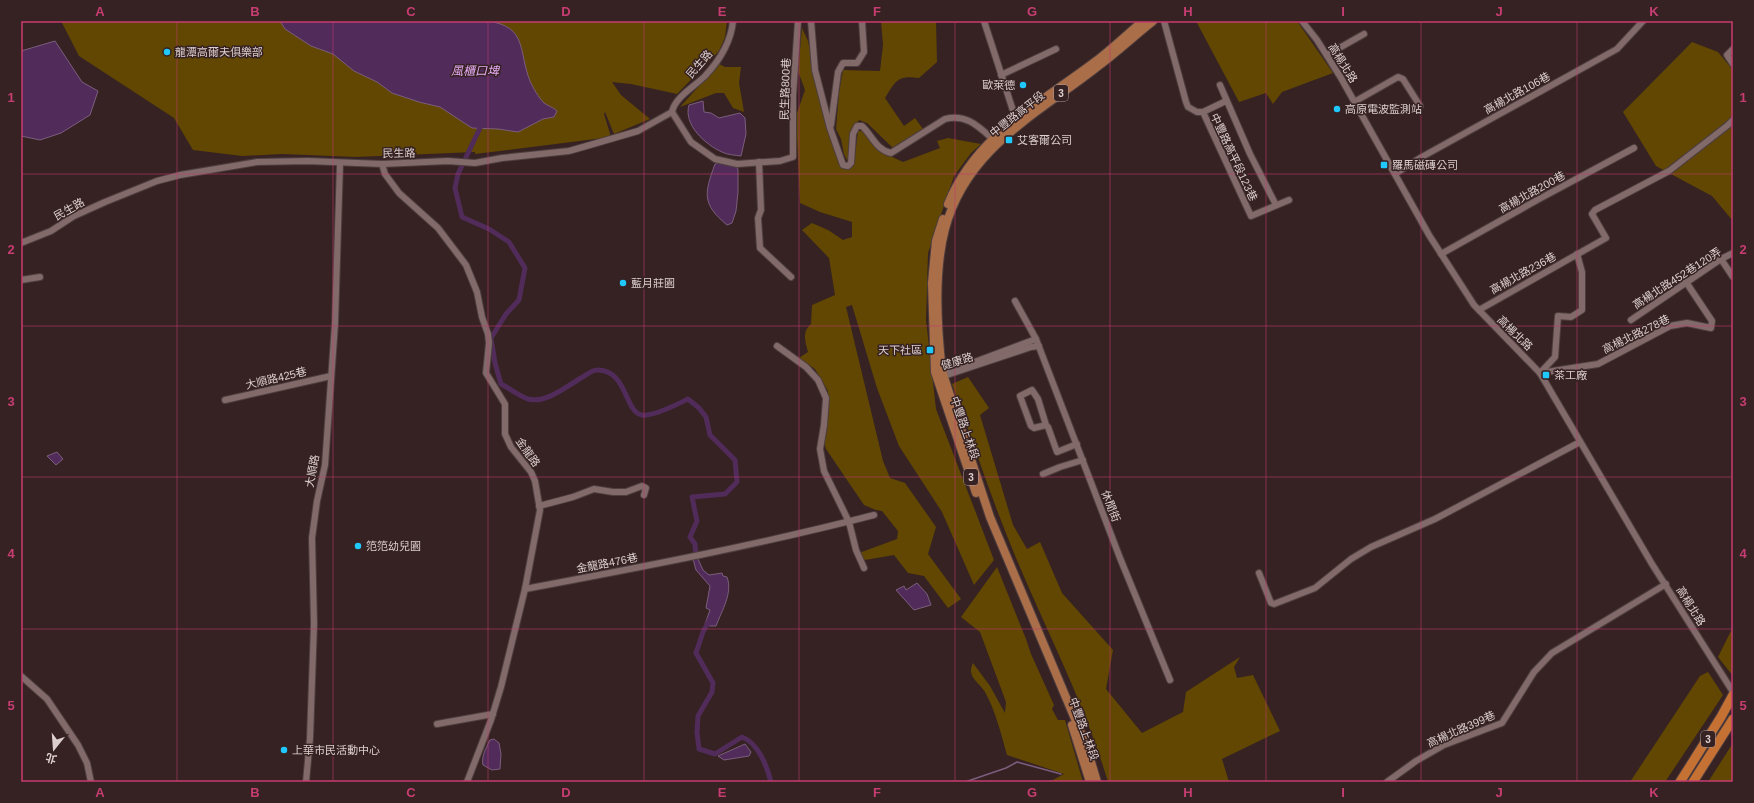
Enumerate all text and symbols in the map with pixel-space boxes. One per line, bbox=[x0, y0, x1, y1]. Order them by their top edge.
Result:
text: A bbox=[95, 4, 105, 19]
text: B bbox=[250, 4, 260, 19]
text: C bbox=[406, 4, 416, 19]
text: D bbox=[561, 4, 571, 19]
text: E bbox=[718, 4, 727, 19]
text: F bbox=[873, 4, 881, 19]
text: G bbox=[1027, 4, 1037, 19]
text: H bbox=[1183, 4, 1193, 19]
text: I bbox=[1341, 4, 1345, 19]
text: J bbox=[1495, 4, 1503, 19]
text: K bbox=[1649, 4, 1659, 19]
street label: 高楊北路 bbox=[1326, 41, 1360, 85]
place label: 龍潭高爾夫俱樂部 bbox=[175, 46, 263, 58]
marker: 龍潭高爾夫俱樂部 bbox=[162, 47, 172, 57]
street label: 民生路 bbox=[684, 48, 714, 80]
street label: 民生路800巷 bbox=[778, 58, 792, 120]
water label: 風櫃口埤 bbox=[451, 64, 501, 78]
street label: 高楊北路106巷 bbox=[1482, 70, 1552, 116]
place label: 歐萊德 bbox=[982, 79, 1015, 91]
marker: 歐萊德 bbox=[1018, 80, 1028, 90]
road number: 3 bbox=[1054, 85, 1068, 101]
street label: 中豐路高平段 bbox=[987, 89, 1047, 139]
text: 1 bbox=[7, 90, 15, 105]
text: 1 bbox=[1739, 90, 1747, 105]
place label: 高原電波監測站 bbox=[1345, 103, 1422, 115]
marker: 高原電波監測站 bbox=[1332, 104, 1342, 114]
street label: 中豐路高平段123巷 bbox=[1208, 111, 1260, 203]
place label: 艾客爾公司 bbox=[1017, 134, 1072, 146]
marker: 艾客爾公司 bbox=[1004, 135, 1014, 145]
street label: 民生路 bbox=[382, 147, 416, 159]
place label: 羅馬磁磚公司 bbox=[1392, 159, 1458, 171]
marker: 羅馬磁磚公司 bbox=[1379, 160, 1389, 170]
street label: 高楊北路200巷 bbox=[1497, 169, 1567, 215]
street label: 民生路 bbox=[52, 196, 86, 222]
text: 2 bbox=[7, 242, 15, 257]
text: 2 bbox=[1739, 242, 1747, 257]
street label: 高楊北路452巷120弄 bbox=[1631, 245, 1723, 311]
street label: 高楊北路236巷 bbox=[1488, 250, 1558, 296]
place label: 藍月莊園 bbox=[631, 277, 675, 289]
marker: 藍月莊園 bbox=[618, 278, 628, 288]
street label: 高楊北路 bbox=[1495, 313, 1535, 353]
street label: 高楊北路278巷 bbox=[1600, 313, 1672, 355]
place label: 天下社區 bbox=[878, 344, 922, 356]
marker: 天下社區 bbox=[925, 345, 935, 355]
street label: 健康路 bbox=[939, 350, 975, 372]
street label: 大順路425巷 bbox=[244, 365, 308, 391]
place label: 茶工廠 bbox=[1554, 369, 1587, 381]
marker: 茶工廠 bbox=[1541, 370, 1551, 380]
text: 3 bbox=[7, 394, 15, 409]
text: 3 bbox=[1739, 394, 1747, 409]
street label: 中豐路上林段 bbox=[949, 395, 981, 461]
street label: 金龍路 bbox=[514, 435, 542, 469]
street label: 大順路 bbox=[303, 454, 321, 488]
road number: 3 bbox=[964, 469, 978, 485]
street label: 休閒街 bbox=[1099, 488, 1123, 524]
place label: 笵笵幼兒園 bbox=[366, 540, 421, 552]
marker: 笵笵幼兒園 bbox=[353, 541, 363, 551]
text: 4 bbox=[7, 546, 15, 561]
text: 4 bbox=[1739, 546, 1747, 561]
street label: 金龍路476巷 bbox=[575, 551, 639, 575]
street label: 高楊北路 bbox=[1674, 584, 1708, 628]
street label: 中豐路上林段 bbox=[1067, 696, 1101, 762]
text: 5 bbox=[7, 698, 15, 713]
text: 5 bbox=[1739, 698, 1747, 713]
street label: 高楊北路399巷 bbox=[1425, 709, 1497, 749]
north arrow bbox=[34, 729, 74, 769]
road number: 3 bbox=[1701, 731, 1715, 747]
place label: 上華市民活動中心 bbox=[292, 744, 380, 756]
marker: 上華市民活動中心 bbox=[279, 745, 289, 755]
text: 北 bbox=[44, 751, 58, 766]
text: A bbox=[95, 785, 105, 800]
text: B bbox=[250, 785, 260, 800]
text: C bbox=[406, 785, 416, 800]
text: D bbox=[561, 785, 571, 800]
text: E bbox=[718, 785, 727, 800]
text: F bbox=[873, 785, 881, 800]
text: G bbox=[1027, 785, 1037, 800]
text: H bbox=[1183, 785, 1193, 800]
text: I bbox=[1341, 785, 1345, 800]
text: J bbox=[1495, 785, 1503, 800]
text: K bbox=[1649, 785, 1659, 800]

